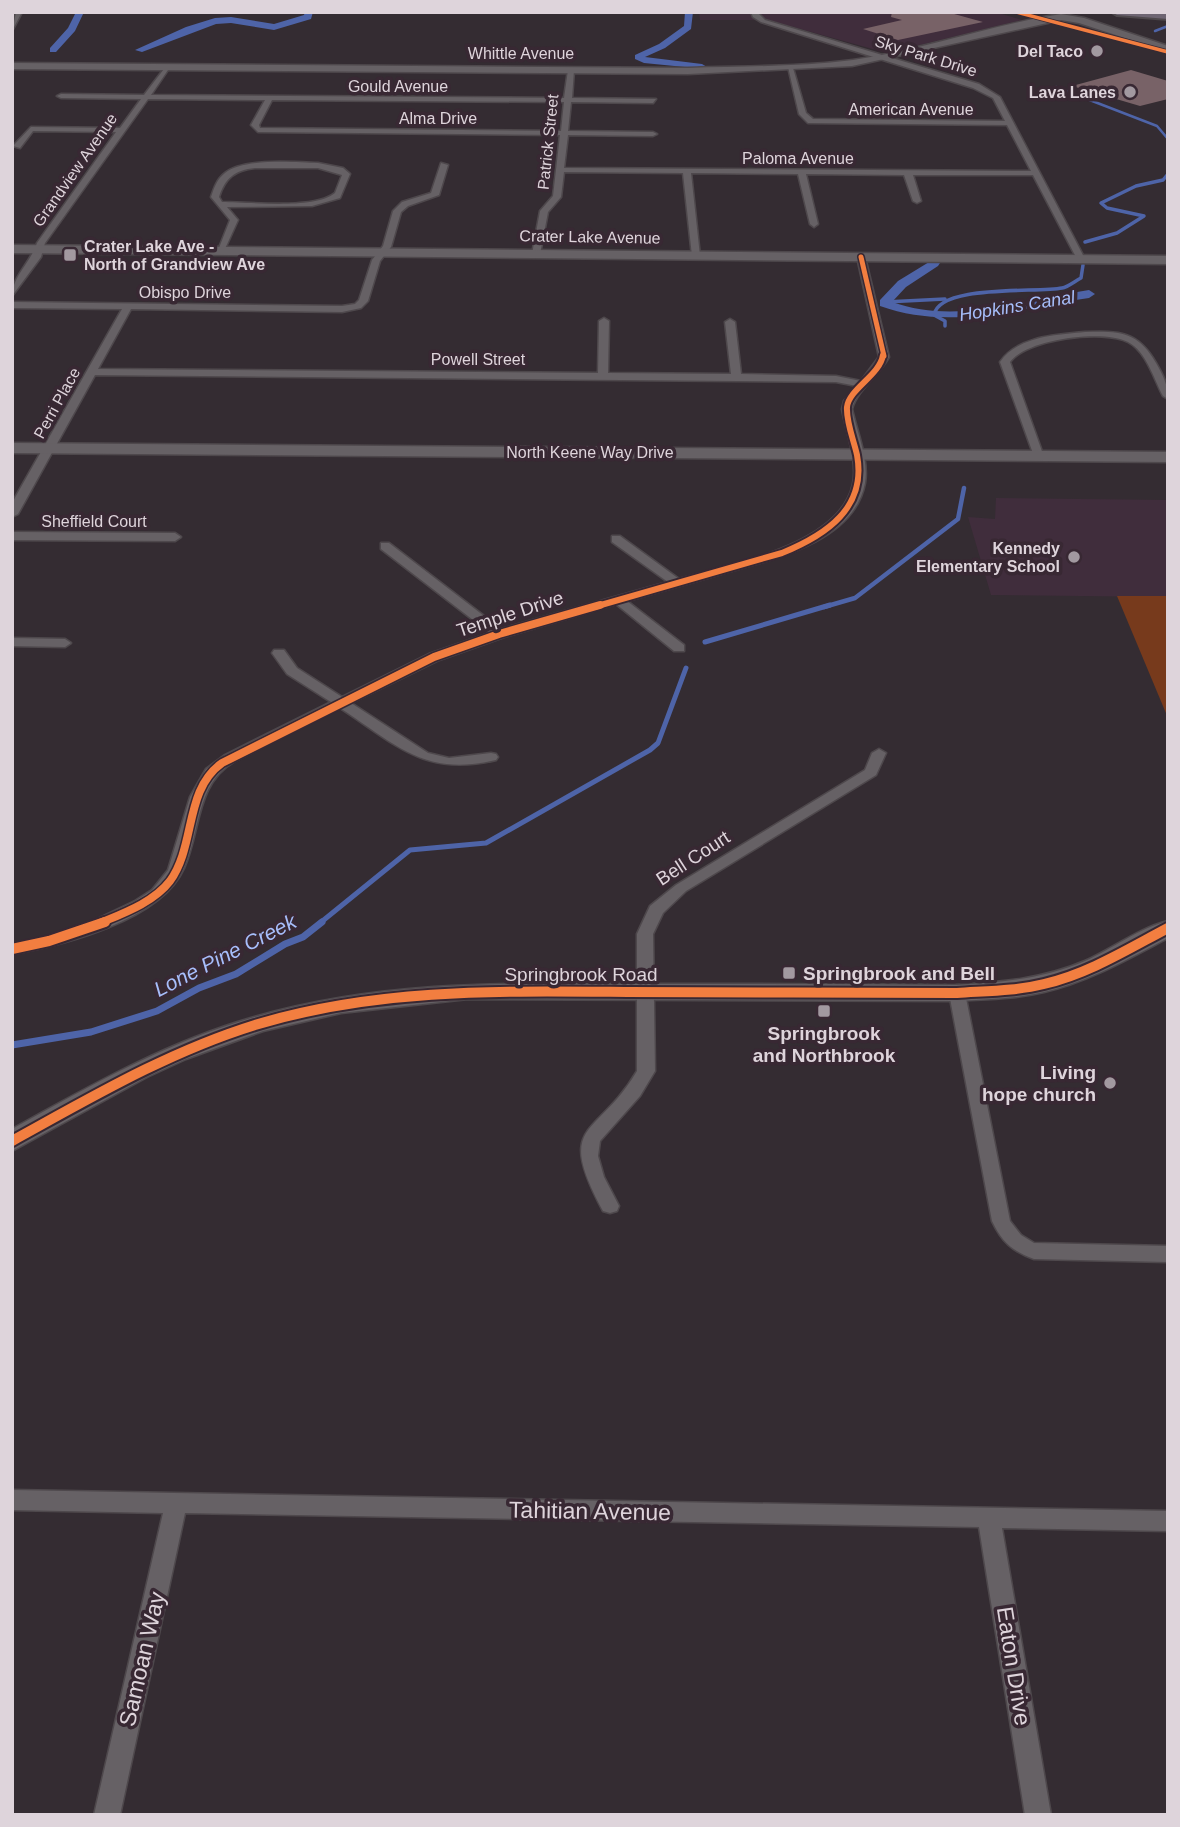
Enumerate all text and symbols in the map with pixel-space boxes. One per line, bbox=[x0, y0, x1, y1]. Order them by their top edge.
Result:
street label: Sky Park Drive bbox=[873, 32, 979, 80]
place label: Del Taco bbox=[1018, 43, 1083, 60]
marker: Del Taco bbox=[1089, 43, 1105, 59]
street label: Whittle Avenue bbox=[468, 45, 574, 62]
street label: Gould Avenue bbox=[348, 78, 448, 95]
place label: Lava Lanes bbox=[1029, 84, 1116, 101]
marker: Lava Lanes bbox=[1122, 84, 1138, 100]
street label: Patrick Street bbox=[535, 93, 562, 191]
street label: American Avenue bbox=[848, 101, 974, 118]
street label: Grandview Avenue bbox=[30, 110, 120, 230]
street label: Alma Drive bbox=[399, 110, 477, 127]
street label: Paloma Avenue bbox=[742, 150, 854, 167]
street label: Crater Lake Avenue bbox=[519, 227, 661, 247]
place label: Crater Lake Ave - North of Grandview Ave bbox=[84, 238, 265, 273]
marker: Crater Lake Ave - North of Grandview Ave bbox=[62, 247, 78, 263]
street label: Obispo Drive bbox=[139, 284, 231, 301]
water label: Hopkins Canal bbox=[958, 287, 1077, 325]
street label: Powell Street bbox=[431, 351, 526, 368]
street label: Perri Place bbox=[31, 365, 83, 441]
street label: North Keene Way Drive bbox=[506, 444, 674, 461]
street label: Sheffield Court bbox=[41, 513, 147, 530]
place label: Kennedy Elementary School bbox=[916, 540, 1060, 575]
marker: Kennedy Elementary School bbox=[1066, 549, 1082, 565]
street label: Temple Drive bbox=[454, 587, 566, 641]
street label: Bell Court bbox=[652, 826, 734, 890]
water label: Lone Pine Creek bbox=[150, 909, 301, 1001]
place label: Springbrook and Bell bbox=[803, 963, 995, 984]
street label: Springbrook Road bbox=[504, 964, 658, 985]
marker: Springbrook and Bell bbox=[781, 965, 797, 981]
marker: Springbrook and Northbrook bbox=[816, 1003, 832, 1019]
place label: Springbrook and Northbrook bbox=[753, 1023, 896, 1066]
place label: Living hope church bbox=[982, 1062, 1096, 1105]
marker: Living hope church bbox=[1102, 1075, 1118, 1091]
street label: Tahitian Avenue bbox=[509, 1497, 671, 1525]
street label: Samoan Way bbox=[114, 1589, 170, 1729]
street label: Eaton Drive bbox=[992, 1605, 1036, 1727]

